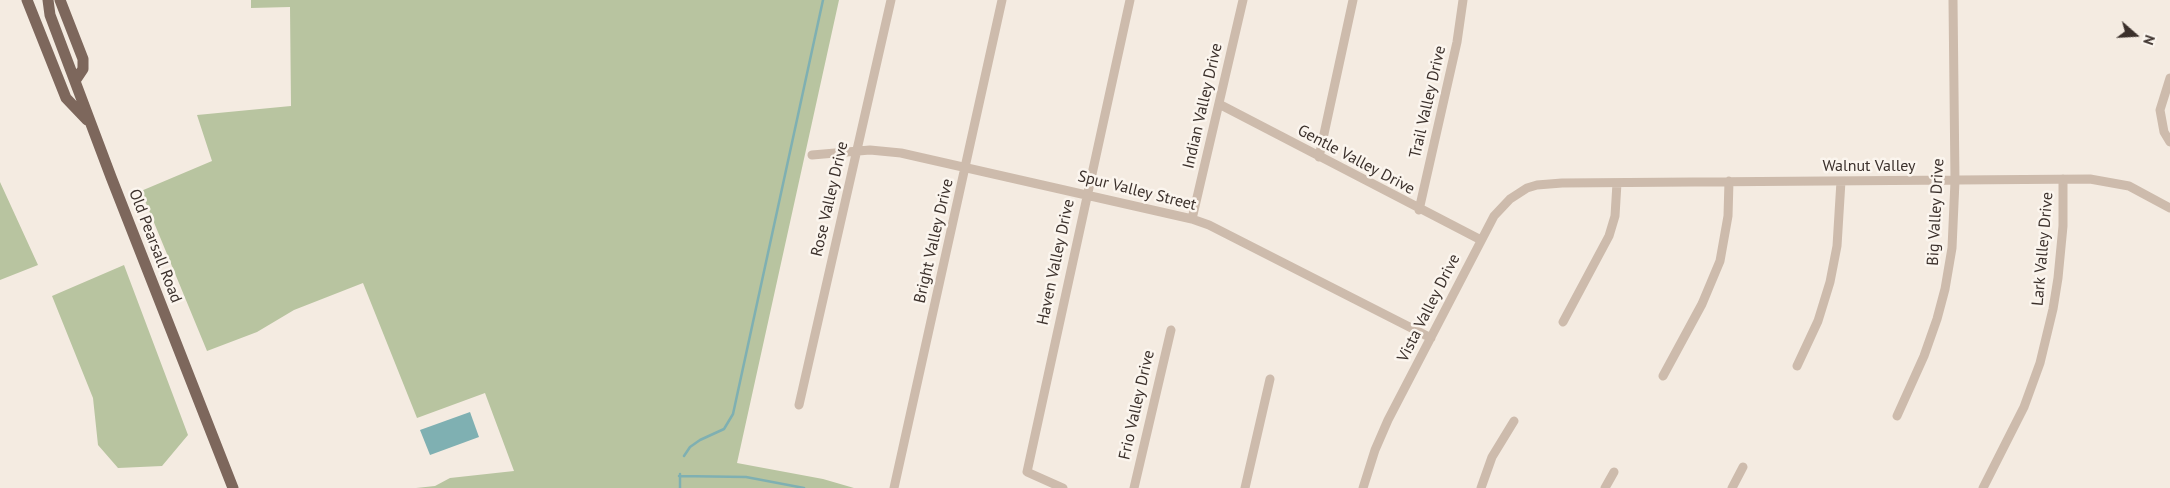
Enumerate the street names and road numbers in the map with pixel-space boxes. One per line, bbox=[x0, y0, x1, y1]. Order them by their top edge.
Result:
street label: Indian Valley Drive bbox=[1179, 41, 1227, 171]
street label: Trail Valley Drive bbox=[1406, 44, 1450, 160]
street label: Gentle Valley Drive bbox=[1294, 121, 1418, 199]
street label: Rose Valley Drive bbox=[807, 140, 853, 258]
street label: Walnut Valley bbox=[1822, 156, 1916, 176]
street label: Big Valley Drive bbox=[1924, 158, 1948, 266]
street label: Spur Valley Street bbox=[1076, 167, 1198, 215]
street label: Bright Valley Drive bbox=[910, 177, 958, 305]
street label: Old Pearsall Road bbox=[124, 186, 186, 306]
street label: Lark Valley Drive bbox=[2028, 191, 2058, 307]
street label: Haven Valley Drive bbox=[1033, 197, 1079, 327]
street label: Vista Valley Drive bbox=[1394, 251, 1464, 365]
street label: Frio Valley Drive bbox=[1115, 348, 1159, 462]

